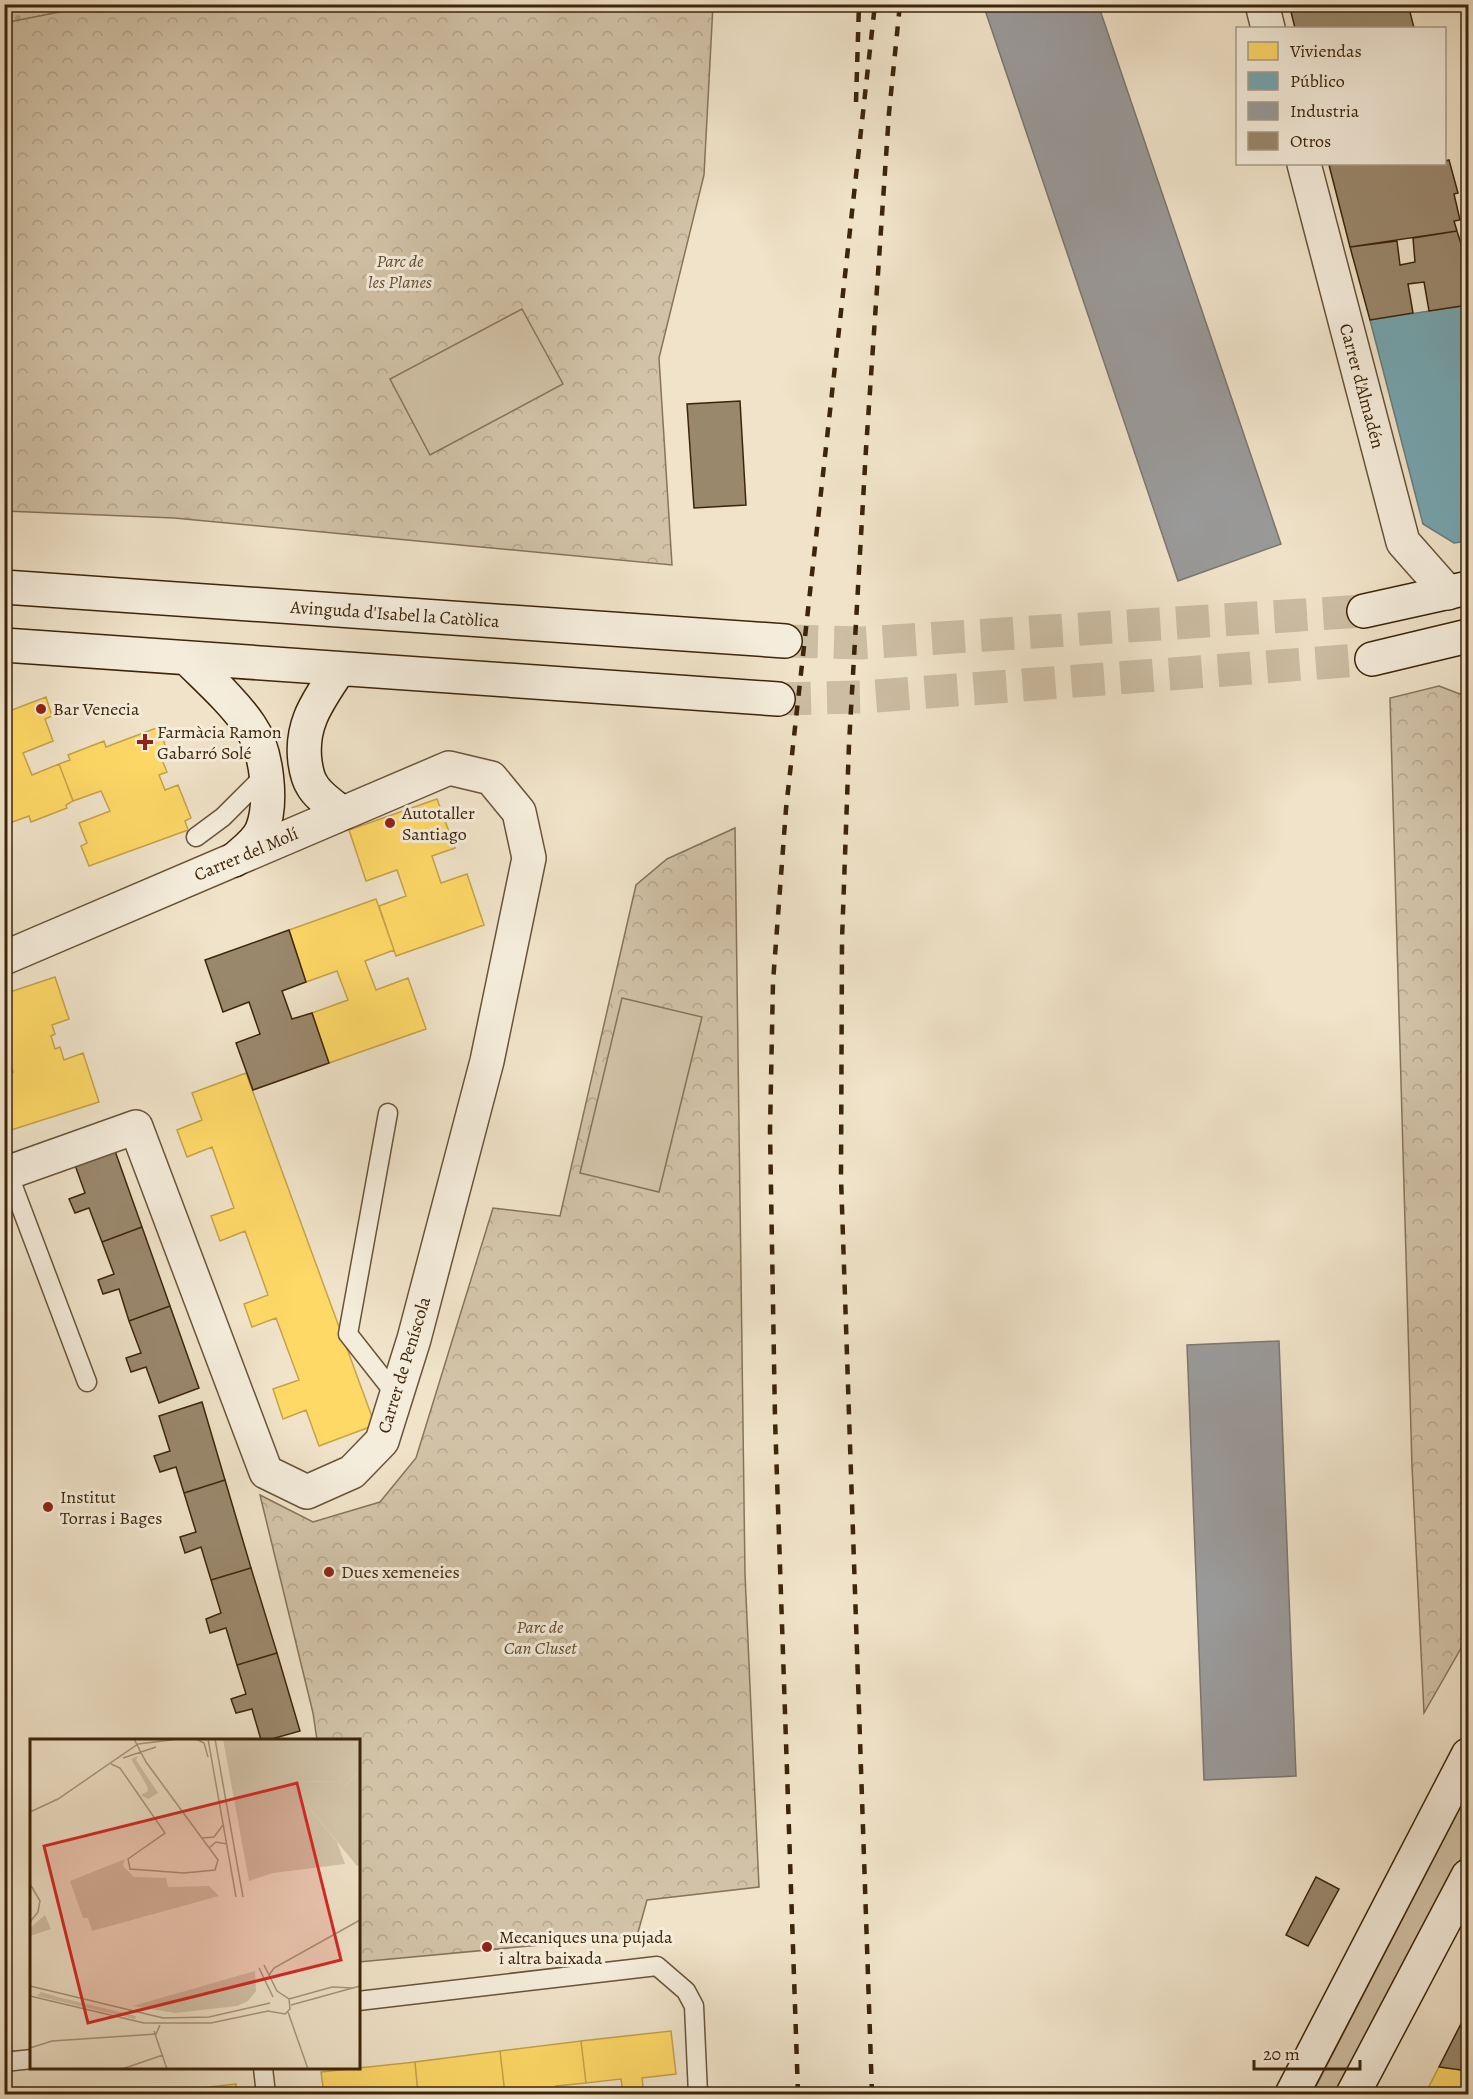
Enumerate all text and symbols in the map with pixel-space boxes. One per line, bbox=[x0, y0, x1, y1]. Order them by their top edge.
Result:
legend bbox=[1236, 27, 1446, 165]
text: Viviendas bbox=[1289, 39, 1362, 63]
text: Público bbox=[1290, 69, 1345, 93]
text: Industria bbox=[1290, 99, 1360, 123]
text: Otros bbox=[1290, 129, 1331, 153]
park label: Parc de les Planes bbox=[368, 249, 432, 294]
street label: Carrer d'Almadén bbox=[1334, 321, 1390, 451]
street label: Avinguda d'Isabel la Catòlica bbox=[289, 595, 501, 633]
place label: Bar Venecia bbox=[53, 697, 140, 721]
marker: Bar Venecia bbox=[34, 702, 48, 716]
place label: Farmàcia Ramon Gabarró Solé bbox=[157, 720, 282, 765]
marker: Farmàcia Ramon Gabarró Solé bbox=[138, 735, 152, 749]
place label: Autotaller Santiago bbox=[401, 801, 475, 846]
marker: Autotaller Santiago bbox=[383, 816, 397, 830]
street label: Carrer del Molí bbox=[190, 821, 302, 887]
street label: Carrer de Peníscola bbox=[372, 1293, 436, 1436]
place label: Institut Torras i Bages bbox=[60, 1485, 163, 1530]
marker: Institut Torras i Bages bbox=[41, 1500, 55, 1514]
place label: Dues xemeneies bbox=[341, 1560, 460, 1584]
marker: Dues xemeneies bbox=[322, 1565, 336, 1579]
park label: Parc de Can Cluset bbox=[504, 1615, 577, 1660]
inset map bbox=[30, 1739, 360, 2069]
place label: Mecaniques una pujada i altra baixada bbox=[499, 1925, 673, 1970]
marker: Mecaniques una pujada i altra baixada bbox=[480, 1940, 494, 1954]
scale bar bbox=[1254, 2033, 1360, 2071]
text: 20 m bbox=[1263, 2042, 1300, 2066]

